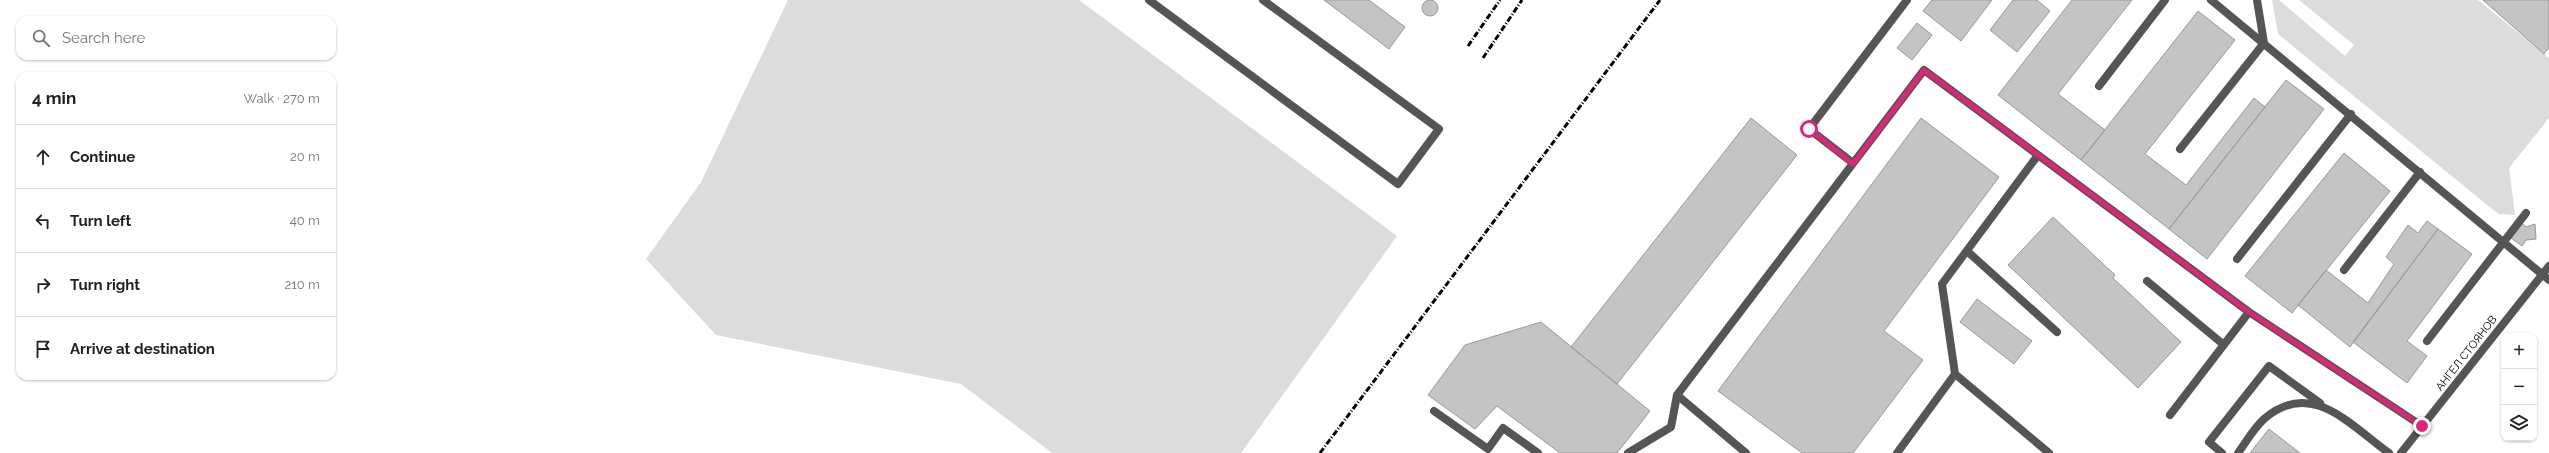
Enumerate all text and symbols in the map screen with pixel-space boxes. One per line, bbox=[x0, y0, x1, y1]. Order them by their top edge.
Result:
search box bbox=[16, 16, 336, 60]
icon: search bbox=[30, 27, 52, 49]
text: Search here bbox=[62, 29, 145, 47]
text: 4 min bbox=[32, 88, 76, 108]
text: Walk · 270 m bbox=[244, 91, 320, 106]
route start bbox=[1800, 120, 1818, 138]
icon: ahead bbox=[32, 146, 54, 168]
text: Continue bbox=[70, 148, 135, 166]
text: 20 m bbox=[290, 149, 320, 164]
icon: left bbox=[32, 210, 54, 232]
text: Turn left bbox=[70, 212, 131, 230]
text: 40 m bbox=[290, 213, 320, 228]
icon: right bbox=[32, 274, 54, 296]
text: Turn right bbox=[70, 276, 140, 294]
text: 210 m bbox=[284, 277, 320, 292]
street label: АНГЕЛ СТОЯНОВ bbox=[2433, 313, 2500, 393]
map controls bbox=[2501, 333, 2537, 441]
button: + bbox=[2501, 333, 2537, 369]
icon: arrive bbox=[32, 338, 54, 360]
text: Arrive at destination bbox=[70, 340, 215, 358]
button: − bbox=[2501, 369, 2537, 405]
button: layers bbox=[2501, 405, 2537, 441]
route end bbox=[2413, 417, 2431, 435]

